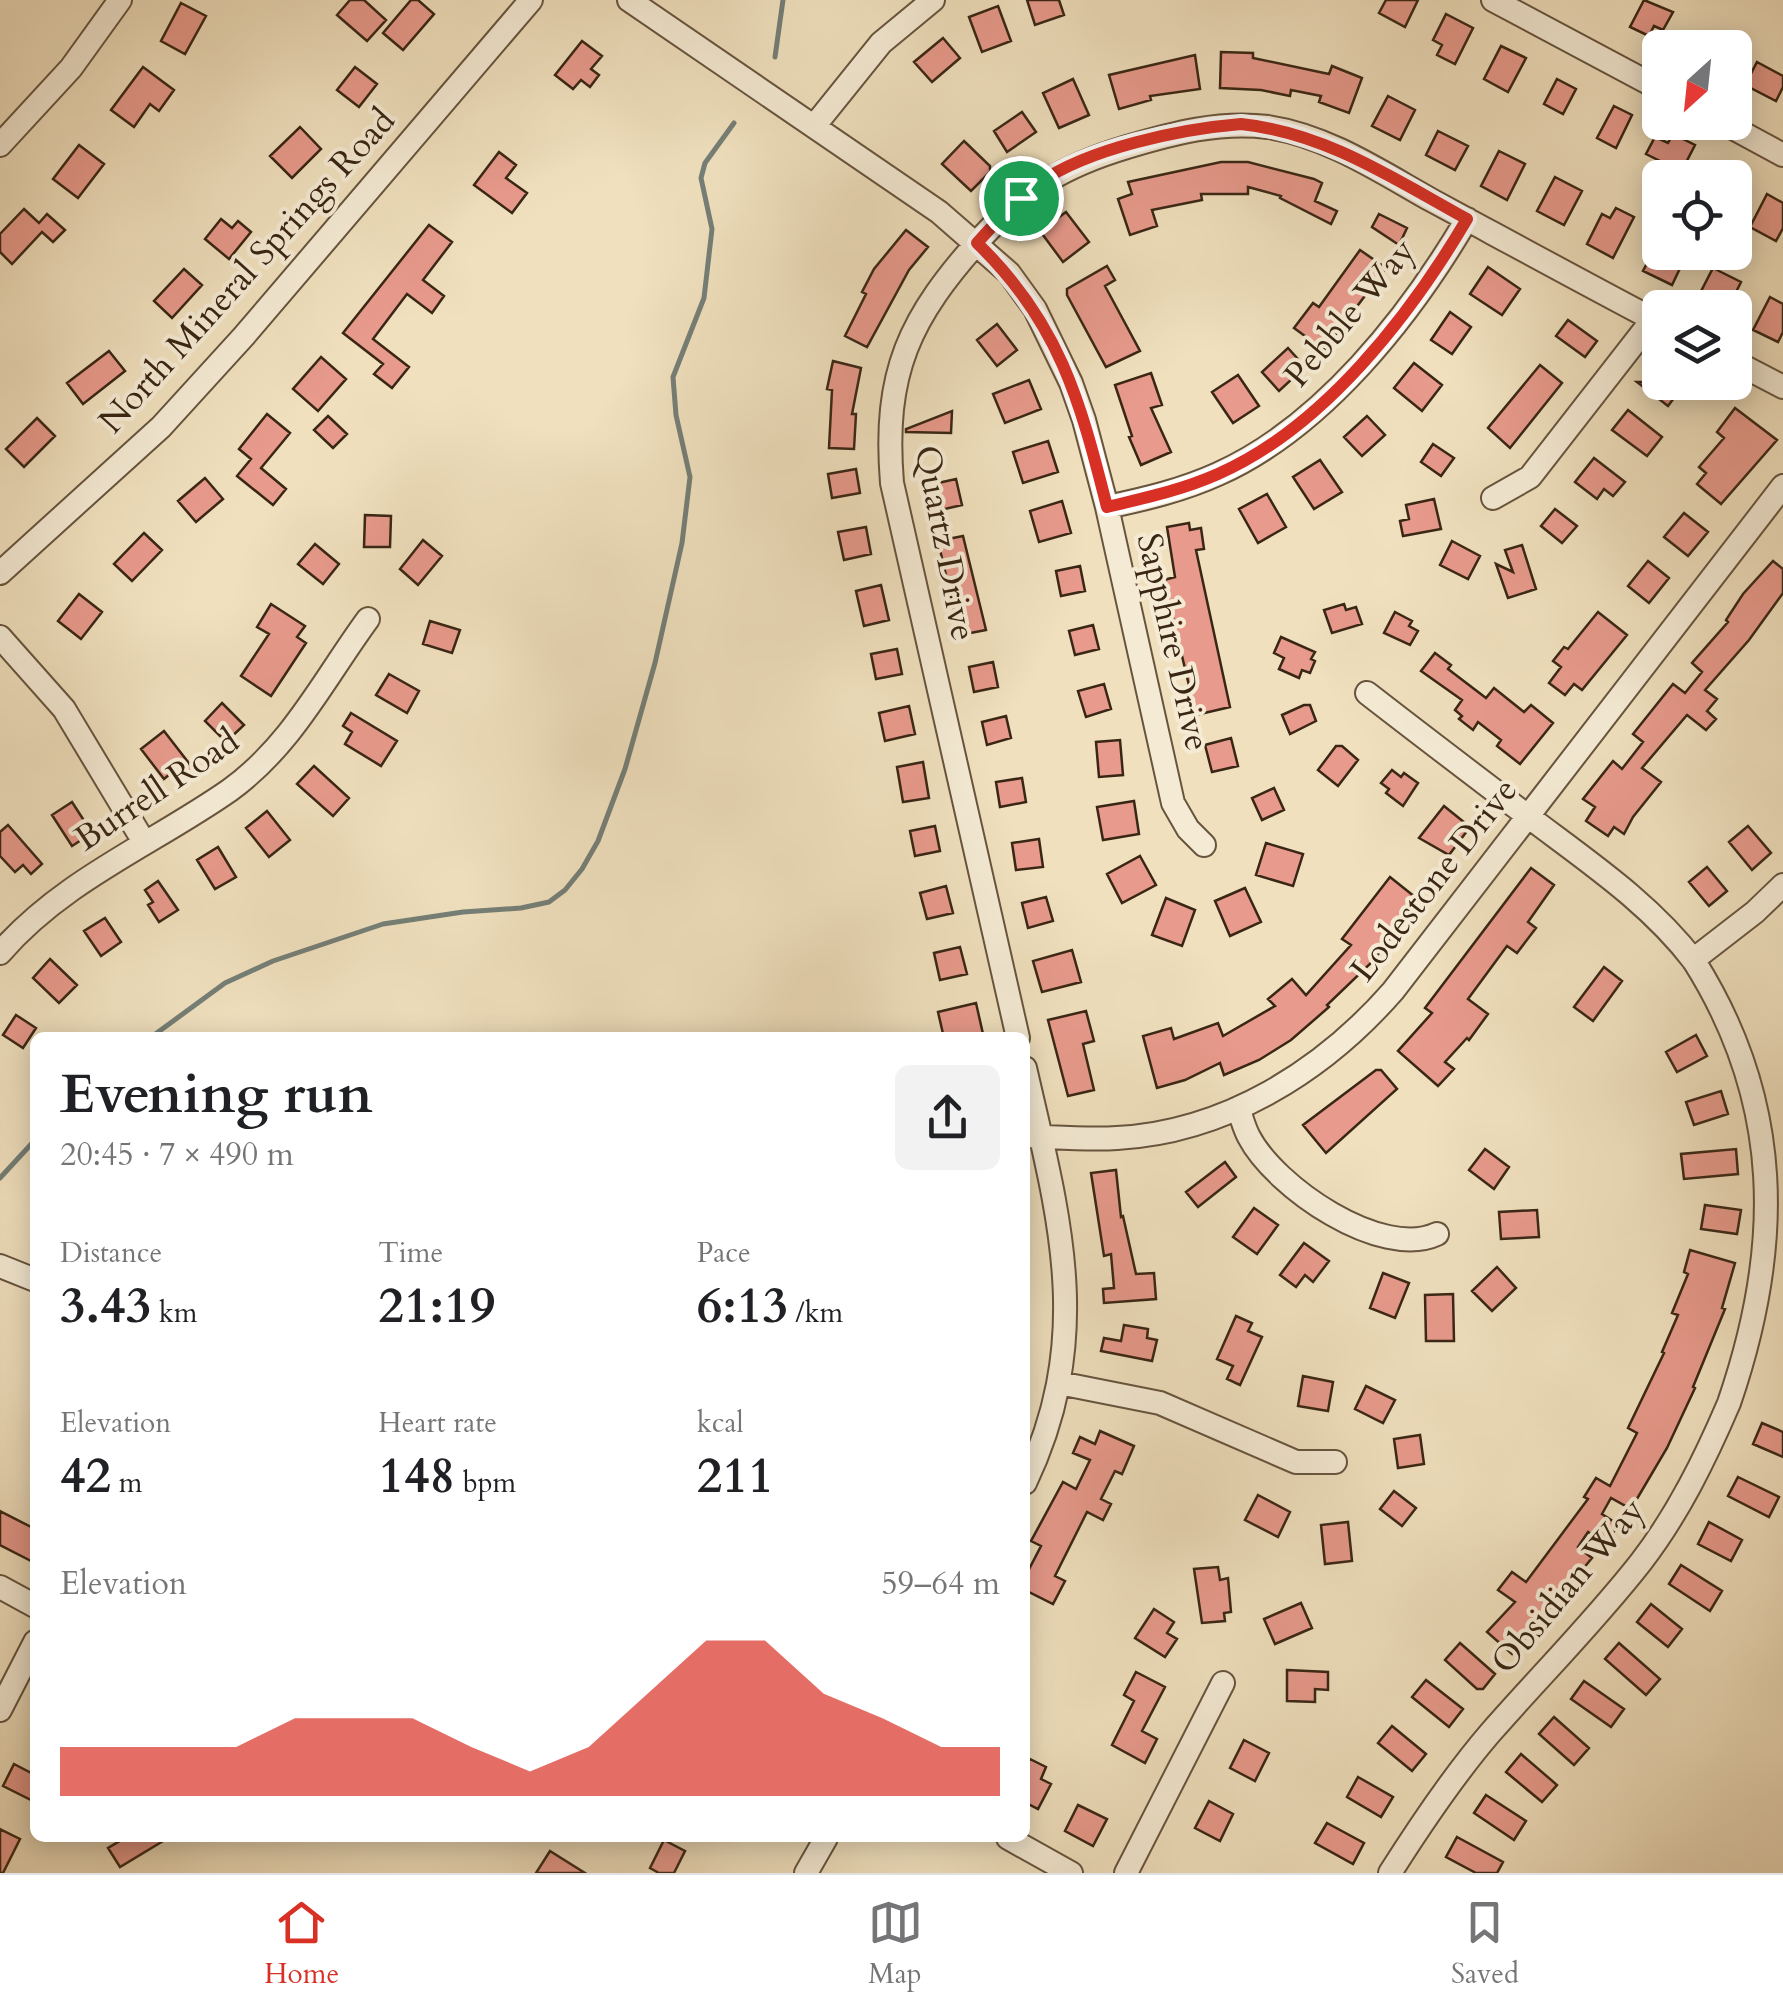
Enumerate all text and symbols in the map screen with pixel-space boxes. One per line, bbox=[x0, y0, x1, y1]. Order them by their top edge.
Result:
north arrow bbox=[1642, 30, 1752, 140]
map controls bbox=[1642, 30, 1752, 400]
street label: North Mineral Springs Road bbox=[88, 98, 406, 444]
pin bbox=[979, 156, 1064, 241]
button: locate bbox=[1642, 160, 1752, 270]
icon: arrive bbox=[994, 171, 1049, 226]
street label: Pebble Way bbox=[1274, 228, 1427, 398]
button: layers bbox=[1642, 290, 1752, 400]
street label: Quartz Drive bbox=[903, 441, 987, 645]
street label: Sapphire Drive bbox=[1125, 529, 1221, 755]
street label: Burrell Road bbox=[65, 717, 249, 863]
street label: Lodestone Drive bbox=[1339, 768, 1529, 992]
text: Evening run bbox=[60, 1058, 373, 1132]
button: share bbox=[895, 1065, 1000, 1170]
text: 20:45 · 7 × 490 m bbox=[60, 1133, 294, 1177]
text: Distance bbox=[60, 1234, 162, 1272]
text: Time bbox=[378, 1234, 443, 1272]
text: Pace bbox=[697, 1234, 751, 1272]
text: 3.43 bbox=[60, 1272, 151, 1340]
text: 21:19 bbox=[378, 1272, 495, 1340]
text: 6:13 bbox=[697, 1272, 788, 1340]
text: km bbox=[151, 1294, 198, 1332]
text: /km bbox=[788, 1294, 843, 1332]
text: Elevation bbox=[60, 1404, 171, 1442]
text: Heart rate bbox=[378, 1404, 497, 1442]
text: kcal bbox=[697, 1404, 744, 1442]
text: 42 bbox=[60, 1442, 111, 1510]
text: 148 bbox=[378, 1442, 455, 1510]
text: 211 bbox=[697, 1442, 774, 1510]
text: m bbox=[111, 1464, 142, 1502]
text: bpm bbox=[455, 1464, 516, 1502]
street label: Obsidian Way bbox=[1480, 1488, 1656, 1684]
text: Elevation bbox=[60, 1562, 187, 1606]
text: 59–64 m bbox=[881, 1562, 1000, 1606]
tab: Home bbox=[264, 1895, 339, 1993]
tab: Map bbox=[868, 1895, 923, 1993]
tab: Saved bbox=[1451, 1895, 1519, 1993]

